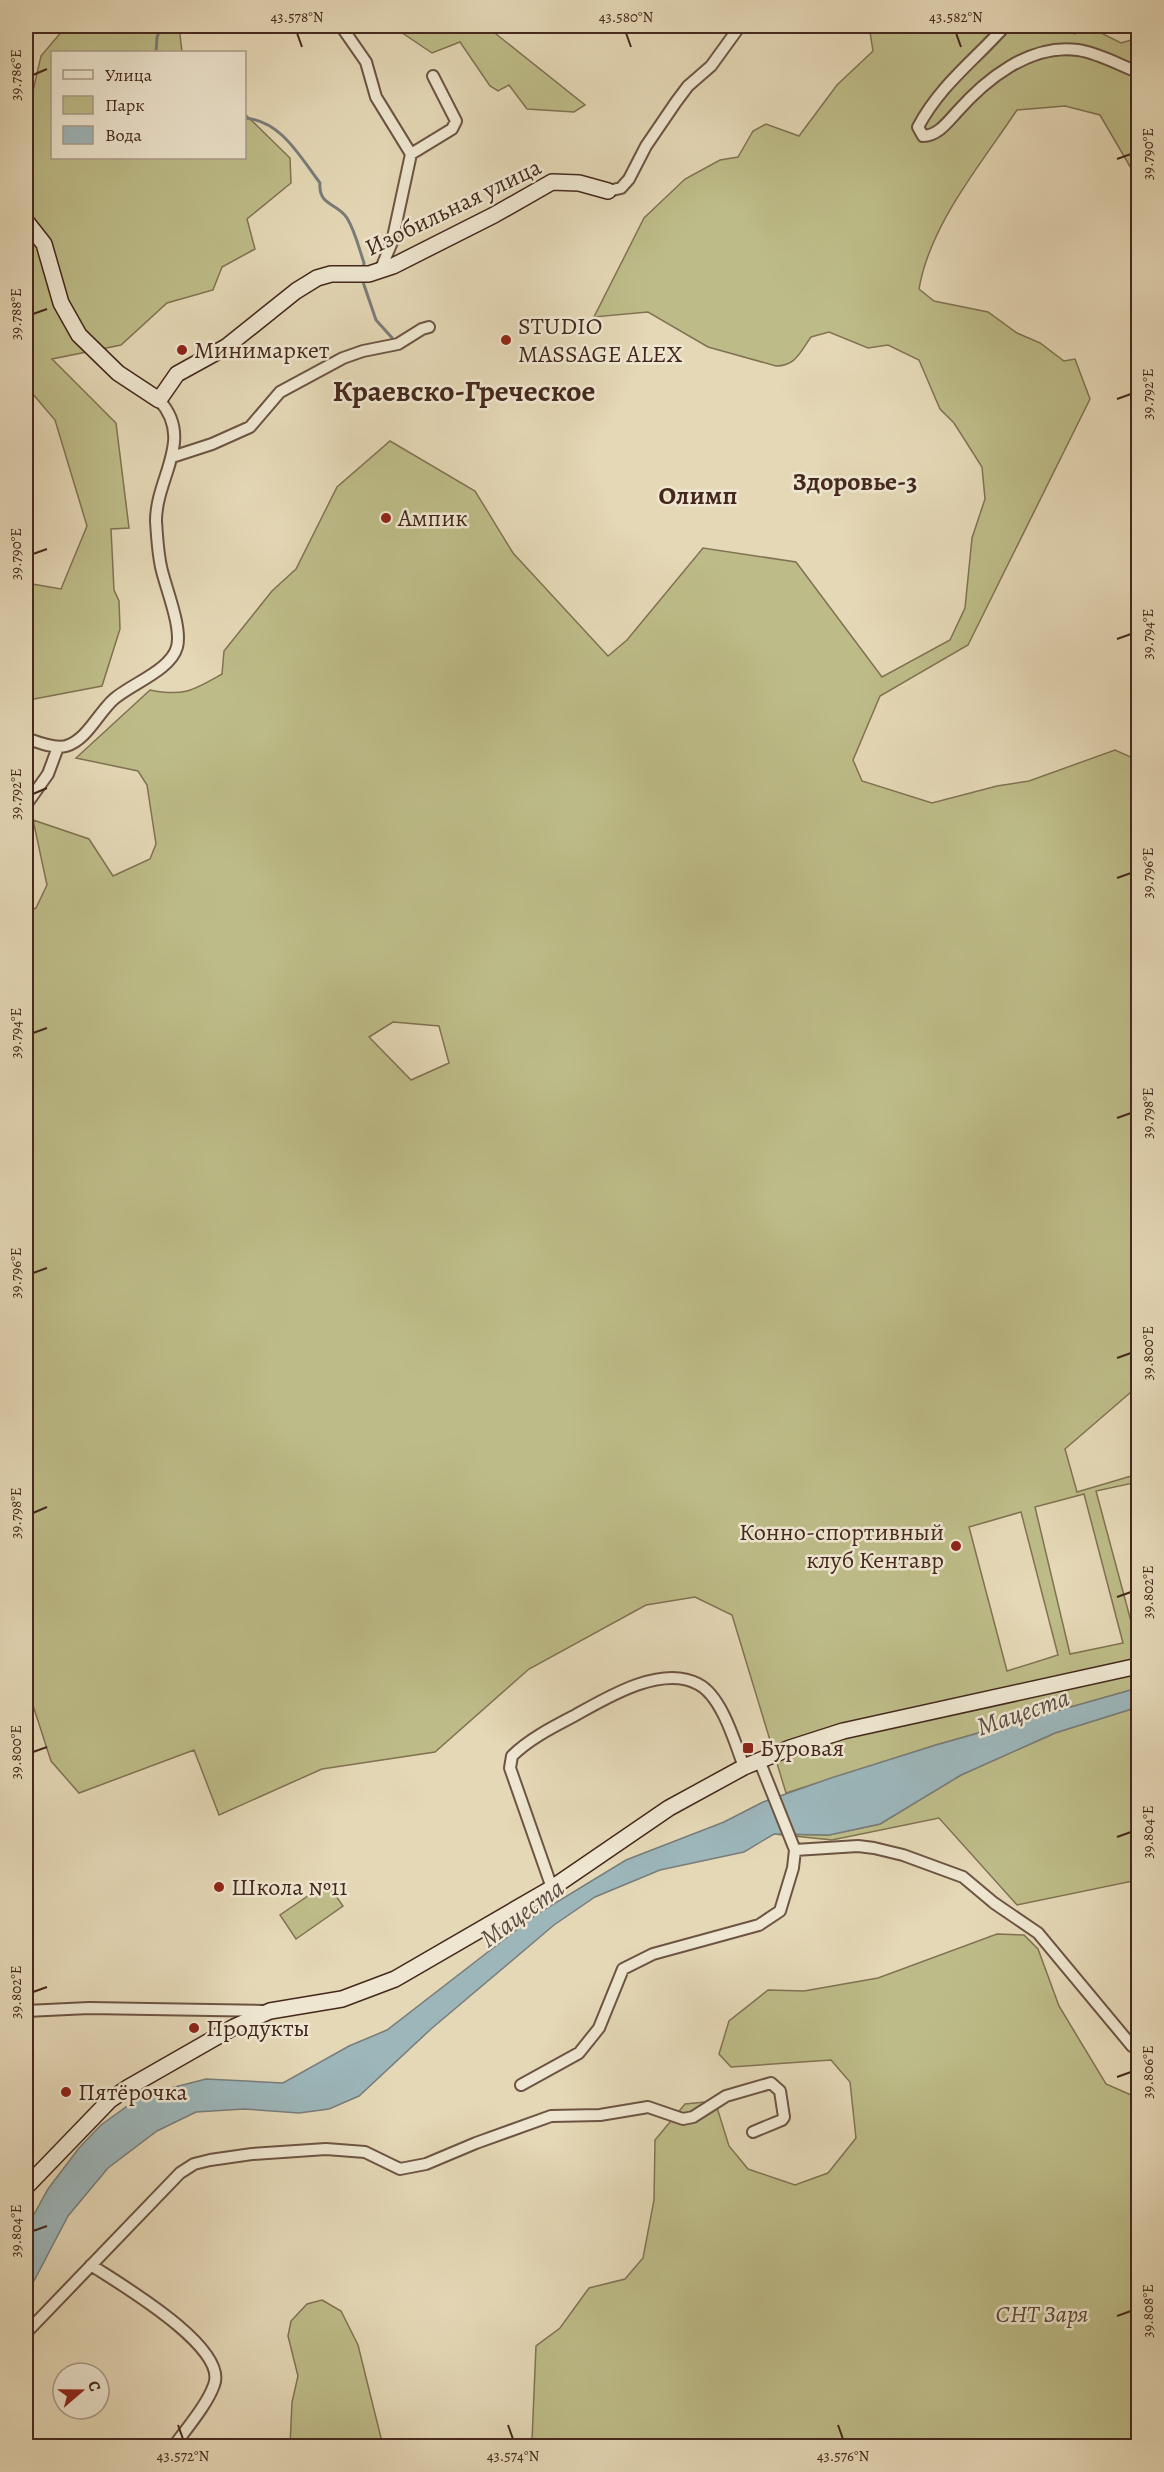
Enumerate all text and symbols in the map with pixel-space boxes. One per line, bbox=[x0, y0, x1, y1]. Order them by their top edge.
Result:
text: 43.578°N bbox=[271, 7, 324, 27]
text: 43.580°N bbox=[599, 7, 654, 27]
text: 43.582°N bbox=[929, 7, 983, 27]
text: 39.786°E bbox=[6, 49, 26, 101]
legend bbox=[51, 51, 246, 159]
text: Улица bbox=[105, 63, 153, 87]
text: Парк bbox=[105, 93, 145, 117]
text: Вода bbox=[105, 123, 143, 147]
text: 39.790°E bbox=[1138, 128, 1158, 180]
street label: Изобильная улица bbox=[360, 150, 546, 264]
text: 39.788°E bbox=[6, 288, 26, 340]
place label: STUDIO MASSAGE ALEX bbox=[518, 310, 682, 370]
marker: STUDIO MASSAGE ALEX bbox=[499, 333, 513, 347]
place label: Минимаркет bbox=[194, 334, 330, 366]
marker: Минимаркет bbox=[175, 343, 189, 357]
text: 39.792°E bbox=[1138, 368, 1158, 420]
district label: Краевско-Греческое bbox=[333, 371, 595, 411]
district label: Здоровье-3 bbox=[793, 464, 917, 499]
district label: Олимп bbox=[659, 478, 737, 513]
place label: Ампик bbox=[397, 502, 468, 534]
marker: Ампик bbox=[379, 511, 393, 525]
text: 39.790°E bbox=[6, 528, 26, 580]
text: 39.794°E bbox=[1138, 609, 1158, 659]
text: 39.792°E bbox=[6, 768, 26, 820]
text: 39.796°E bbox=[1138, 847, 1158, 899]
text: 39.794°E bbox=[6, 1008, 26, 1058]
text: 39.798°E bbox=[1138, 1087, 1158, 1139]
text: 39.796°E bbox=[6, 1247, 26, 1299]
text: 39.800°E bbox=[1138, 1326, 1158, 1380]
text: 39.798°E bbox=[6, 1487, 26, 1539]
place label: Конно-спортивный клуб Кентавр bbox=[739, 1516, 944, 1576]
marker: Конно-спортивный клуб Кентавр bbox=[949, 1539, 963, 1553]
text: 39.802°E bbox=[1138, 1565, 1158, 1619]
water label: Мацеста bbox=[972, 1680, 1074, 1744]
text: 39.800°E bbox=[6, 1725, 26, 1779]
place label: Буровая bbox=[760, 1732, 844, 1764]
marker: Буровая bbox=[741, 1741, 755, 1755]
text: 39.804°E bbox=[1138, 1805, 1158, 1859]
place label: Школа №11 bbox=[231, 1871, 347, 1903]
water label: Мацеста bbox=[473, 1871, 571, 1955]
marker: Школа №11 bbox=[212, 1880, 226, 1894]
text: 39.802°E bbox=[6, 1965, 26, 2019]
place label: Продукты bbox=[206, 2012, 310, 2044]
marker: Продукты bbox=[187, 2021, 201, 2035]
text: 39.806°E bbox=[1138, 2045, 1158, 2099]
place label: Пятёрочка bbox=[78, 2076, 188, 2108]
marker: Пятёрочка bbox=[59, 2085, 73, 2099]
text: 39.804°E bbox=[6, 2204, 26, 2258]
text: 39.808°E bbox=[1138, 2284, 1158, 2338]
park label: СНТ Заря bbox=[996, 2298, 1089, 2330]
north arrow bbox=[51, 2361, 111, 2421]
text: С bbox=[82, 2378, 106, 2395]
text: 43.572°N bbox=[157, 2446, 210, 2466]
text: 43.574°N bbox=[487, 2446, 539, 2466]
text: 43.576°N bbox=[817, 2446, 870, 2466]

